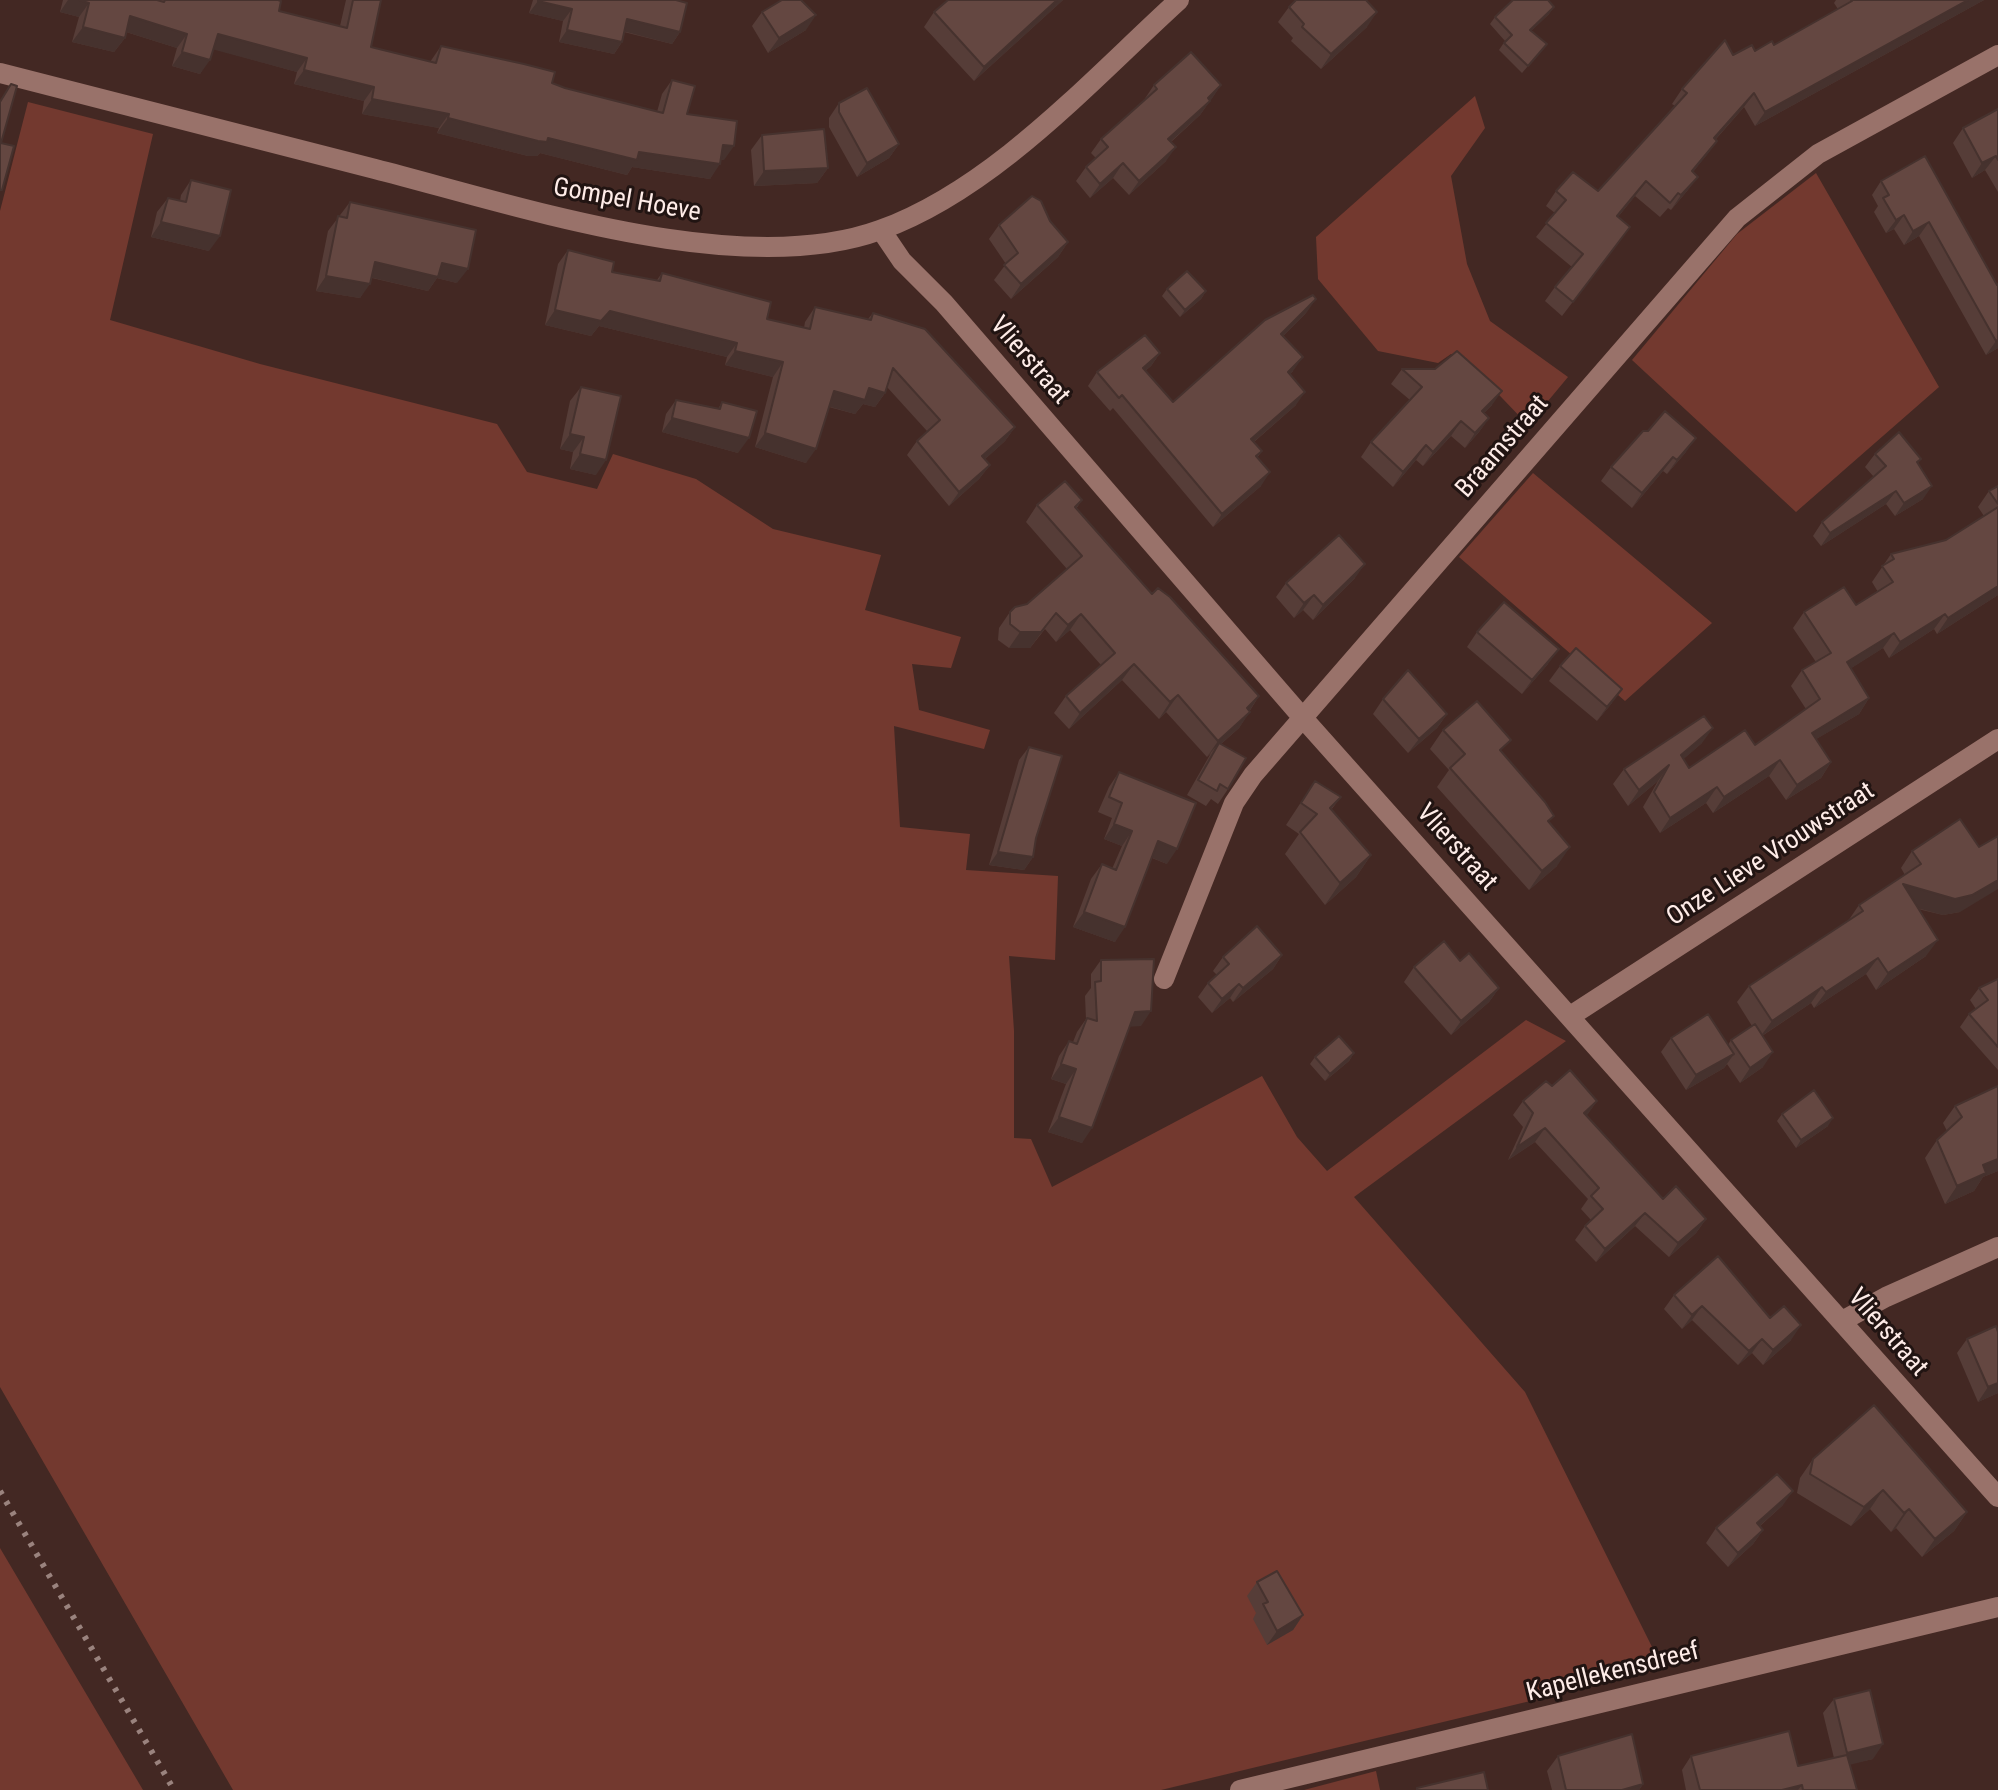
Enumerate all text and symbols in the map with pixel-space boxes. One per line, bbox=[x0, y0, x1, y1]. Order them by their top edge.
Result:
street label: Gompel Hoeve bbox=[551, 173, 703, 229]
street label: Vlierstraat bbox=[982, 311, 1076, 411]
street label: Braamstraat bbox=[1450, 389, 1556, 505]
street label: Onze Lieve Vrouwstraat bbox=[1661, 776, 1881, 934]
street label: Vlierstraat bbox=[1409, 798, 1503, 898]
street label: Vlierstraat bbox=[1840, 1283, 1934, 1383]
street label: Kapellekensdreef bbox=[1523, 1636, 1703, 1710]

